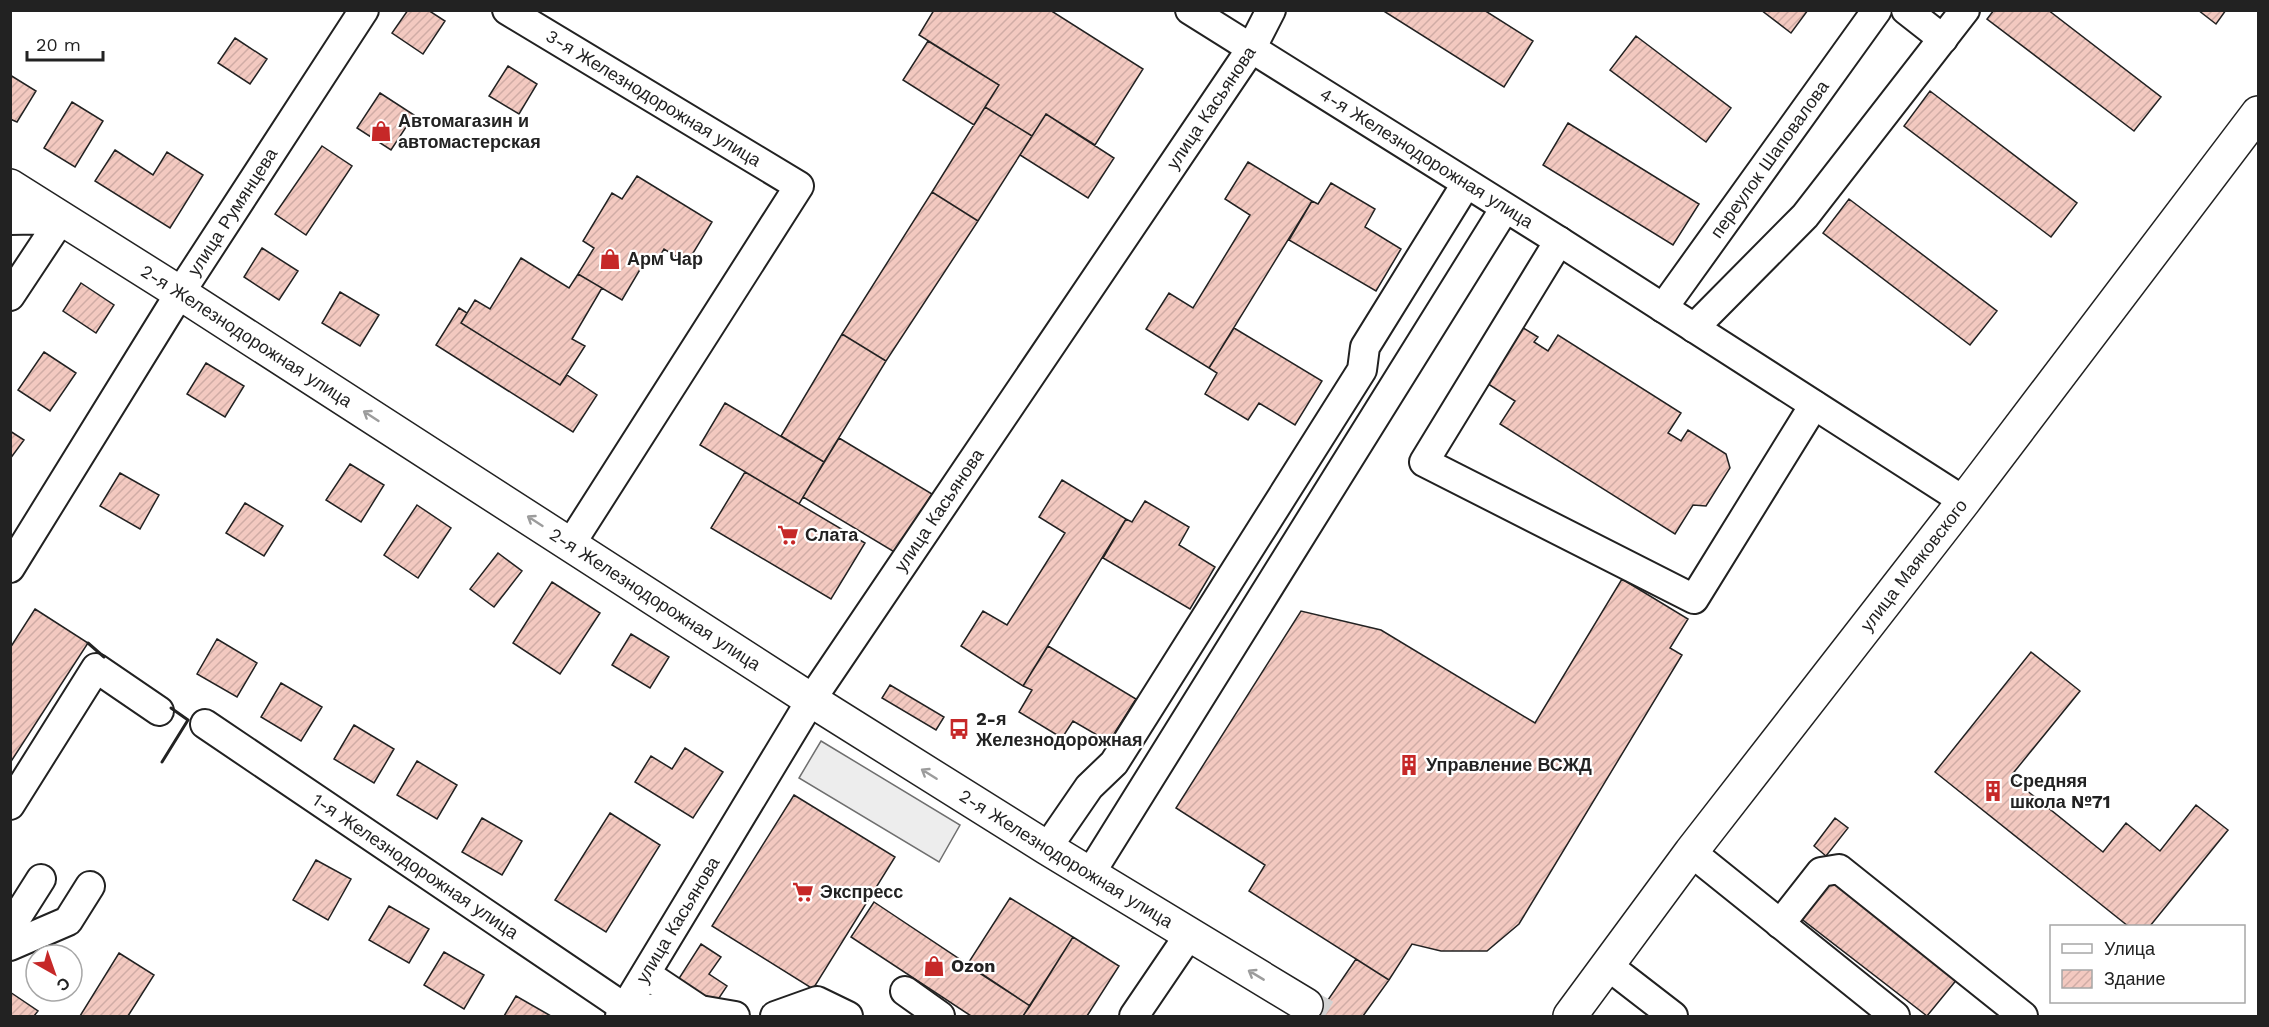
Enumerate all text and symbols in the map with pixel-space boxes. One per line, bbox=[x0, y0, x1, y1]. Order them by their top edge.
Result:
scale bar bbox=[27, 24, 104, 62]
street label: 3-я Железнодорожная улица bbox=[542, 25, 766, 171]
text: 20 m bbox=[36, 34, 81, 55]
street label: улица Касьянова bbox=[1162, 41, 1260, 173]
street label: переулок Шаповалова bbox=[1706, 75, 1833, 242]
street label: 4-я Железнодорожная улица bbox=[1316, 83, 1538, 233]
place label: Автомагазин и автомастерская bbox=[398, 110, 541, 152]
shop icon: Автомагазин и автомастерская bbox=[369, 119, 393, 143]
street label: улица Румянцева bbox=[183, 143, 282, 279]
shop icon: Арм Чар bbox=[598, 247, 622, 271]
place label: Арм Чар bbox=[627, 248, 703, 269]
street label: 2-я Железнодорожная улица bbox=[137, 260, 357, 412]
one-way arrow bbox=[363, 409, 380, 421]
street label: улица Касьянова bbox=[890, 444, 988, 576]
street label: улица Маяковского bbox=[1856, 495, 1971, 635]
one-way arrow bbox=[526, 515, 543, 528]
street label: 2-я Железнодорожная улица bbox=[546, 523, 765, 675]
supermarket icon: Слата bbox=[776, 523, 800, 547]
place label: Слата bbox=[805, 524, 859, 545]
place label: 2-я Железнодорожная bbox=[975, 708, 1142, 750]
bus stop icon: 2-я Железнодорожная bbox=[947, 717, 971, 741]
building icon: Управление ВСЖД bbox=[1397, 753, 1421, 777]
place label: Управление ВСЖД bbox=[1426, 754, 1592, 775]
one-way arrow bbox=[921, 767, 938, 779]
place label: Средняя школа №71 bbox=[2010, 770, 2111, 812]
building icon: Средняя школа №71 bbox=[1981, 779, 2005, 803]
street label: 2-я Железнодорожная улица bbox=[956, 785, 1178, 932]
street label: 1-я Железнодорожная улица bbox=[309, 789, 523, 943]
street label: улица Касьянова bbox=[631, 852, 724, 987]
supermarket icon: Экспресс bbox=[791, 880, 815, 904]
place label: Экспресс bbox=[820, 881, 903, 902]
legend bbox=[2050, 925, 2245, 1003]
text: Улица bbox=[2104, 938, 2156, 959]
north arrow bbox=[24, 943, 84, 1003]
shop icon: Ozon bbox=[922, 954, 946, 978]
place label: Ozon bbox=[951, 955, 995, 976]
text: Здание bbox=[2104, 968, 2165, 989]
one-way arrow bbox=[1248, 969, 1265, 981]
text: С bbox=[52, 973, 74, 995]

